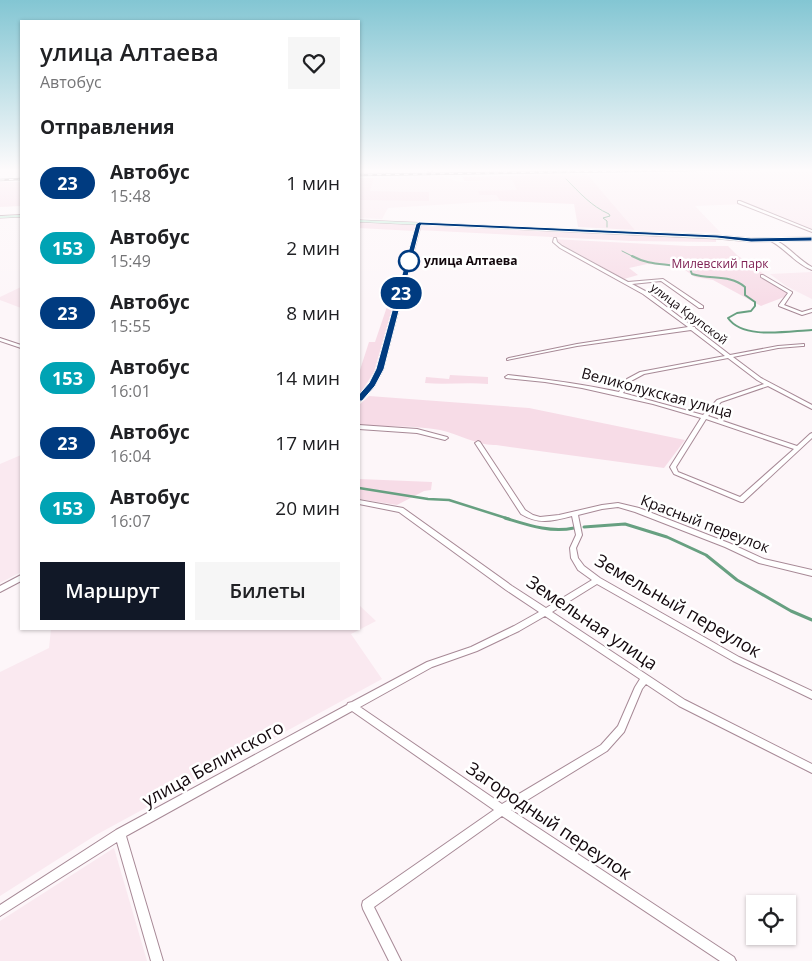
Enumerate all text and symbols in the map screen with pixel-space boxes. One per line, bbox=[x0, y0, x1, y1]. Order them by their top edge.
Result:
text: улица Алтаева bbox=[40, 35, 219, 68]
button: heart bbox=[288, 37, 340, 89]
text: Автобус bbox=[40, 71, 102, 93]
text: Отправления bbox=[40, 114, 174, 140]
text: Автобус bbox=[110, 159, 190, 185]
text: 1 мин bbox=[286, 170, 340, 196]
text: 23 bbox=[57, 171, 78, 195]
text: 15:48 bbox=[110, 185, 151, 207]
text: Автобус bbox=[110, 224, 190, 250]
text: 2 мин bbox=[286, 235, 340, 261]
text: 153 bbox=[52, 236, 83, 260]
text: 15:49 bbox=[110, 250, 151, 272]
marker: улица Алтаева bbox=[398, 250, 420, 272]
place label: улица Алтаева bbox=[424, 252, 518, 269]
park label: Милевский парк bbox=[672, 255, 769, 272]
line badge: 23 bbox=[378, 277, 424, 309]
street label: улица Крупской bbox=[647, 279, 731, 348]
text: 23 bbox=[391, 281, 411, 305]
text: Автобус bbox=[110, 289, 190, 315]
text: 8 мин bbox=[286, 300, 340, 326]
text: 23 bbox=[57, 301, 78, 325]
text: 15:55 bbox=[110, 315, 151, 337]
text: Автобус bbox=[110, 354, 190, 380]
street label: Великолукская улица bbox=[579, 362, 735, 422]
text: 14 мин bbox=[275, 365, 340, 391]
text: 153 bbox=[52, 366, 83, 390]
text: 16:01 bbox=[110, 380, 151, 402]
text: Автобус bbox=[110, 419, 190, 445]
text: 17 мин bbox=[275, 430, 340, 456]
text: 23 bbox=[57, 431, 78, 455]
text: 16:04 bbox=[110, 445, 151, 467]
text: Автобус bbox=[110, 484, 190, 510]
street label: Красный переулок bbox=[638, 489, 773, 557]
text: 20 мин bbox=[275, 495, 340, 521]
text: 153 bbox=[52, 496, 83, 520]
text: 16:07 bbox=[110, 510, 151, 532]
street label: Земельный переулок bbox=[591, 548, 767, 663]
button: Маршрут bbox=[40, 562, 185, 620]
button: Билеты bbox=[195, 562, 340, 620]
street label: Земельная улица bbox=[522, 569, 663, 675]
street label: улица Белинского bbox=[137, 714, 288, 812]
street label: Загородный переулок bbox=[462, 756, 637, 885]
map controls bbox=[746, 895, 796, 945]
button: locate bbox=[746, 895, 796, 945]

